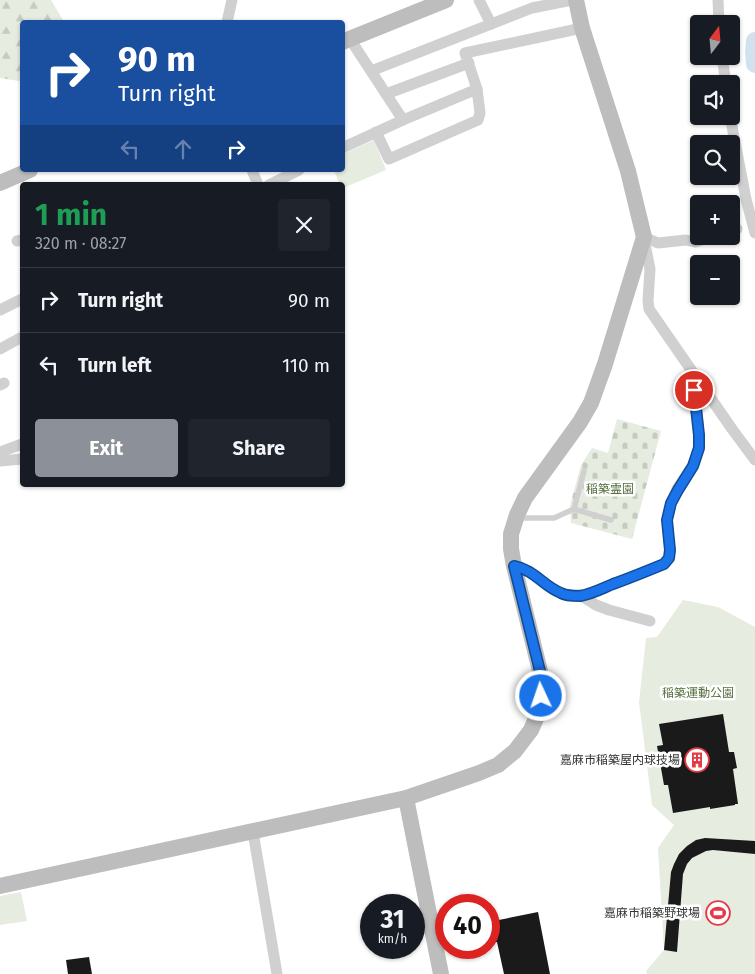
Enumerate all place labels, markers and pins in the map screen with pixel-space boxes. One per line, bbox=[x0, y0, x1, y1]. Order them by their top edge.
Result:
pin bbox=[673, 369, 715, 411]
building icon: 嘉麻市稲築屋内球技場 bbox=[684, 747, 710, 773]
place label: 嘉麻市稲築屋内球技場 bbox=[560, 753, 680, 767]
sports icon: 嘉麻市稲築野球場 bbox=[705, 900, 731, 926]
place label: 嘉麻市稲築野球場 bbox=[604, 906, 700, 920]

